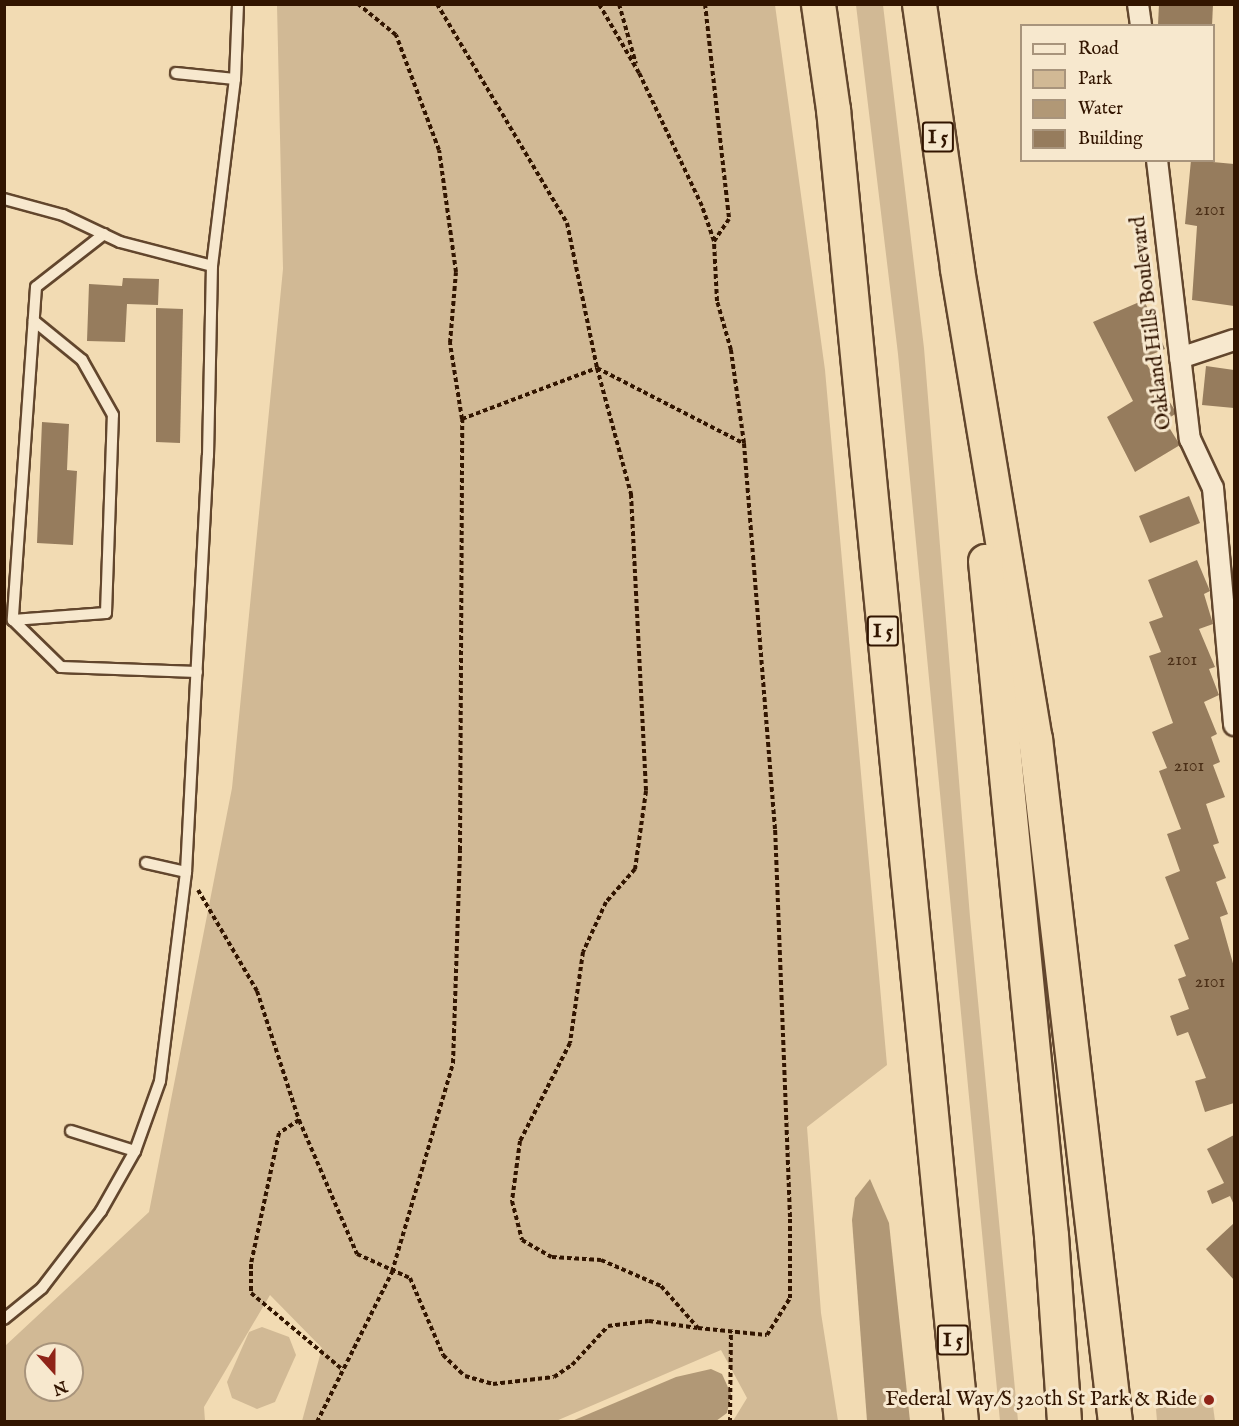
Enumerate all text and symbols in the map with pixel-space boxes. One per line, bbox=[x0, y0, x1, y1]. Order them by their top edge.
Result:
legend bbox=[1020, 24, 1215, 162]
text: Road bbox=[1078, 38, 1119, 61]
text: Park bbox=[1078, 68, 1112, 91]
text: Water bbox=[1078, 98, 1123, 121]
road number: I 5 bbox=[922, 120, 954, 154]
text: Building bbox=[1078, 128, 1143, 151]
house number: 2101 bbox=[1195, 200, 1225, 222]
street label: Oakland Hills Boulevard bbox=[1126, 215, 1178, 431]
road number: I 5 bbox=[866, 614, 900, 648]
house number: 2101 bbox=[1167, 650, 1197, 672]
house number: 2101 bbox=[1174, 756, 1204, 778]
house number: 2101 bbox=[1195, 972, 1225, 994]
road number: I 5 bbox=[936, 1323, 970, 1357]
north arrow bbox=[24, 1342, 84, 1402]
text: N bbox=[50, 1375, 70, 1399]
place label: Federal Way/S 320th St Park & Ride bbox=[885, 1387, 1197, 1413]
marker: Federal Way/S 320th St Park & Ride bbox=[1202, 1393, 1216, 1407]

